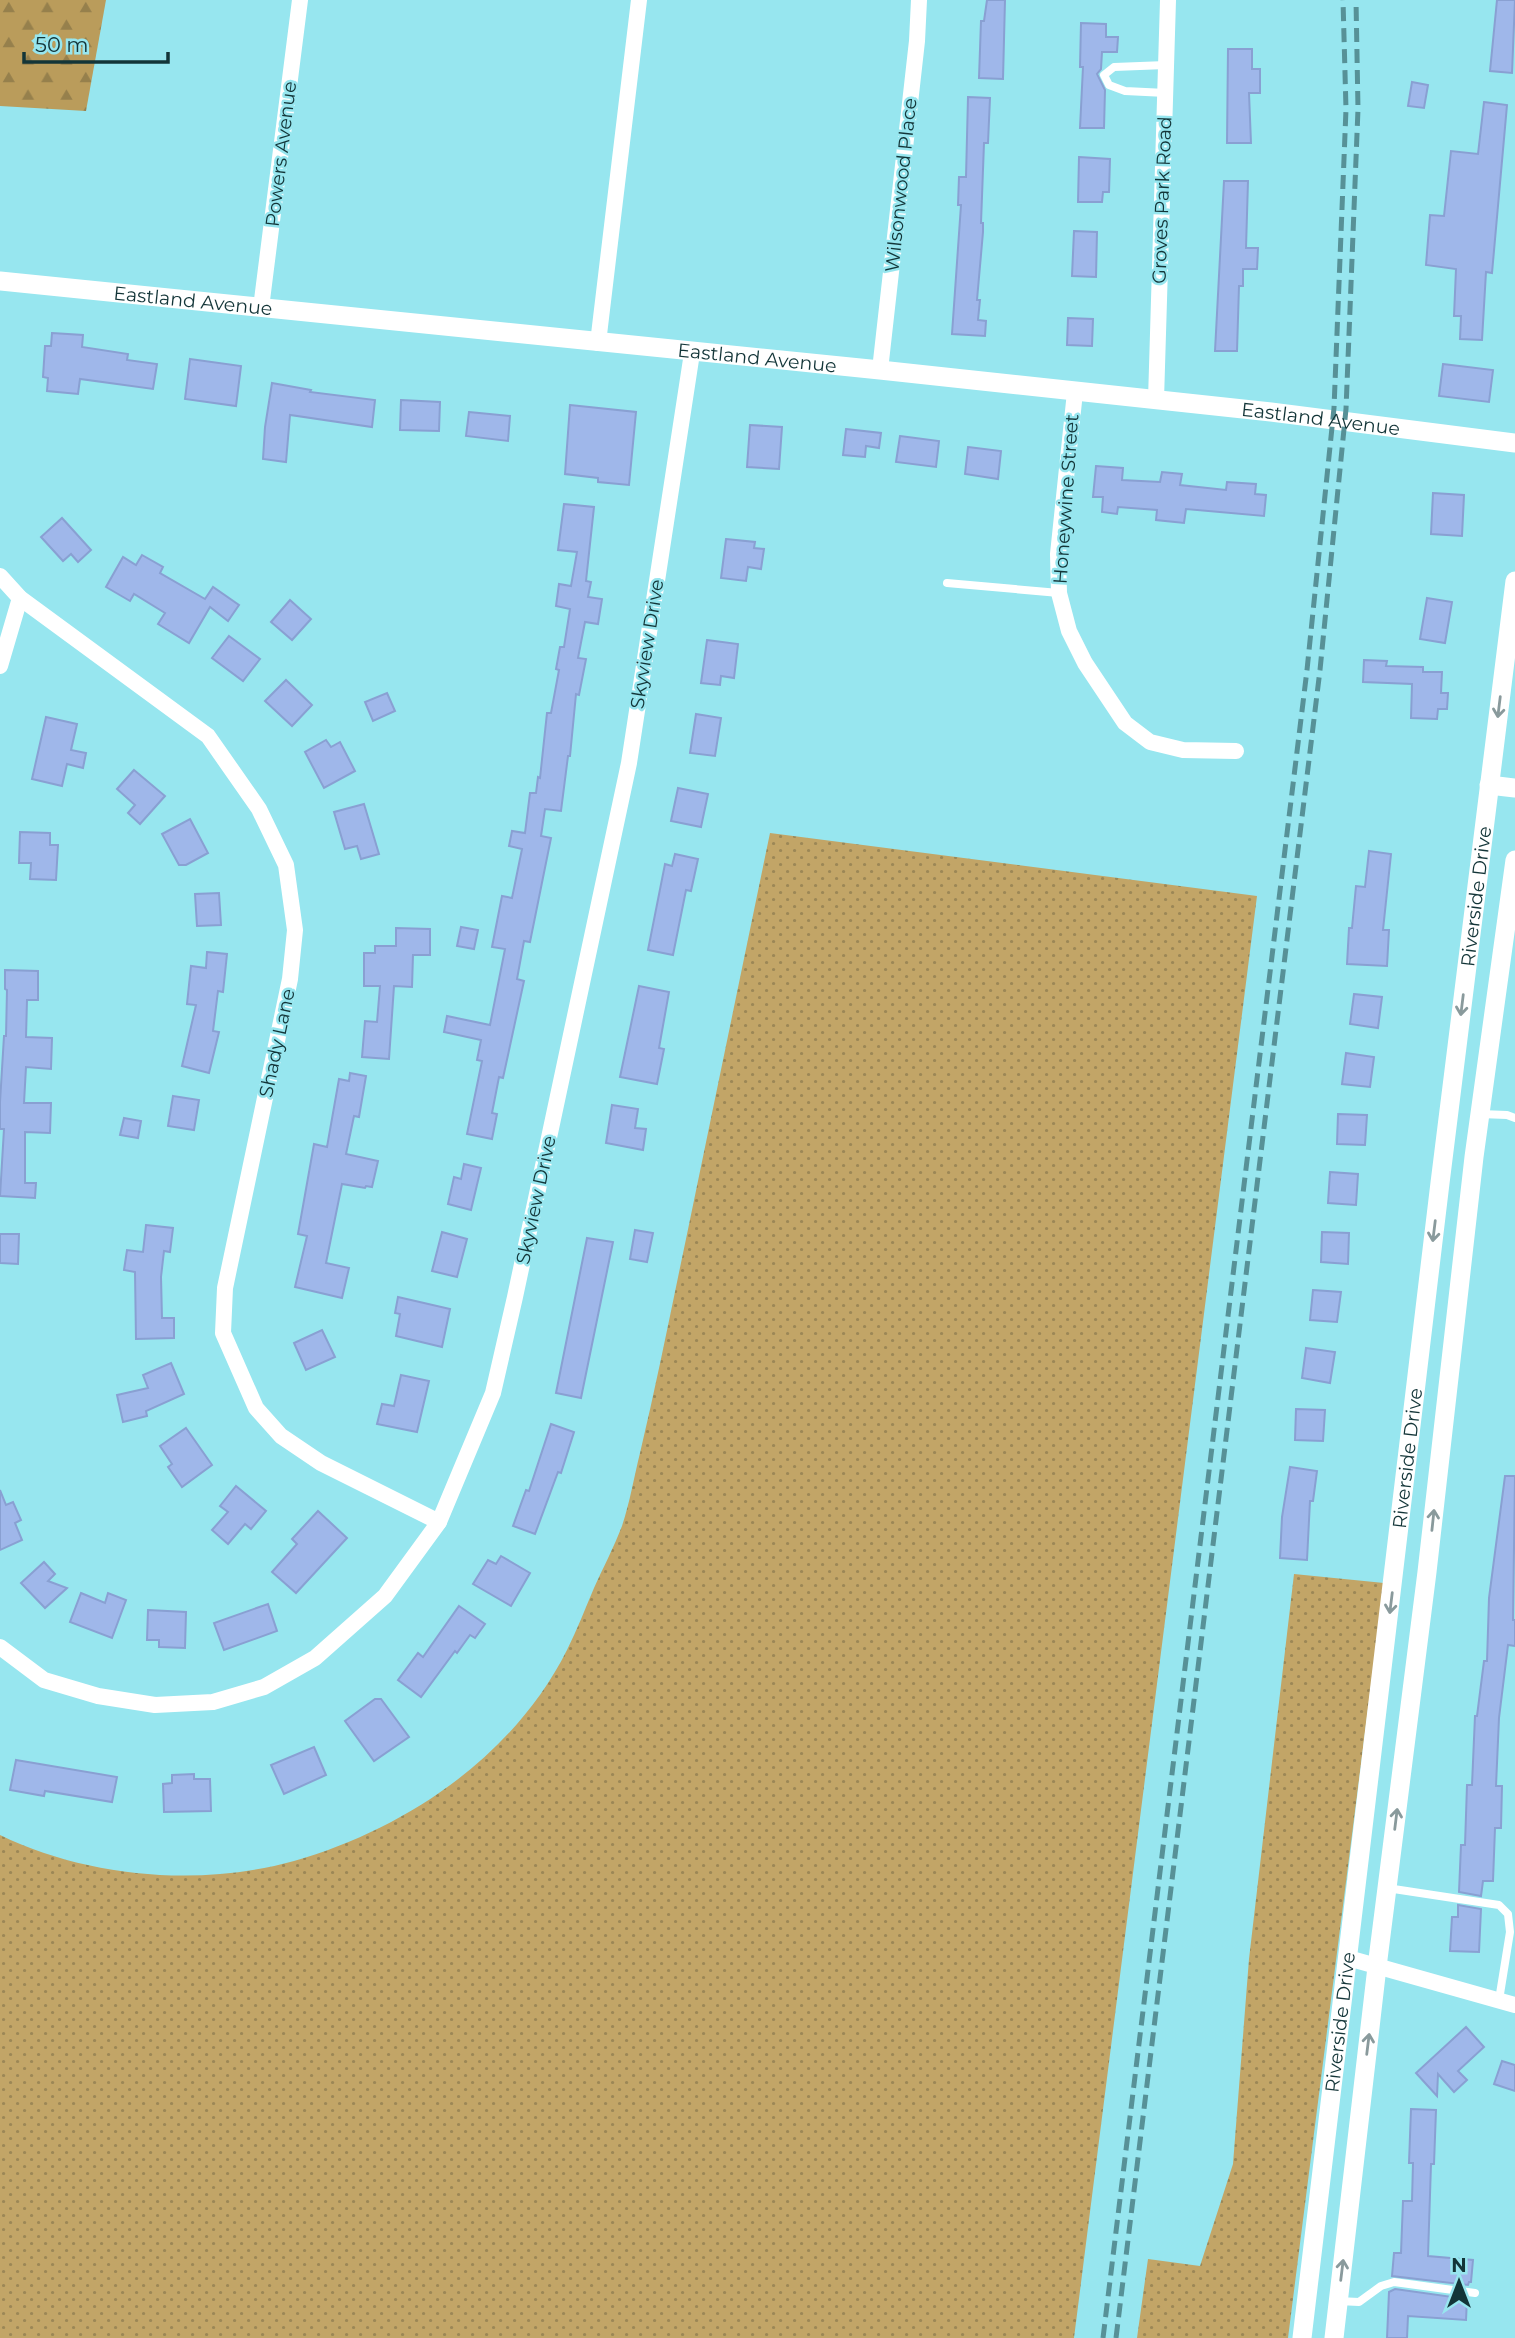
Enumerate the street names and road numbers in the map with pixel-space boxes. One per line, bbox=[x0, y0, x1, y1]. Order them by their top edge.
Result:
street label: Powers Avenue bbox=[261, 80, 301, 228]
street label: Wilsonwood Place bbox=[880, 97, 922, 273]
street label: Groves Park Road bbox=[1148, 116, 1176, 284]
street label: Eastland Avenue bbox=[112, 281, 274, 320]
street label: Eastland Avenue bbox=[677, 338, 838, 377]
street label: Eastland Avenue bbox=[1240, 397, 1401, 440]
street label: Honeywine Street bbox=[1049, 413, 1083, 585]
street label: Skyview Drive bbox=[625, 578, 669, 710]
street label: Riverside Drive bbox=[1456, 825, 1496, 968]
street label: Shady Lane bbox=[254, 987, 300, 1099]
street label: Skyview Drive bbox=[511, 1134, 561, 1266]
street label: Riverside Drive bbox=[1387, 1387, 1427, 1530]
street label: Riverside Drive bbox=[1320, 1951, 1360, 2094]

